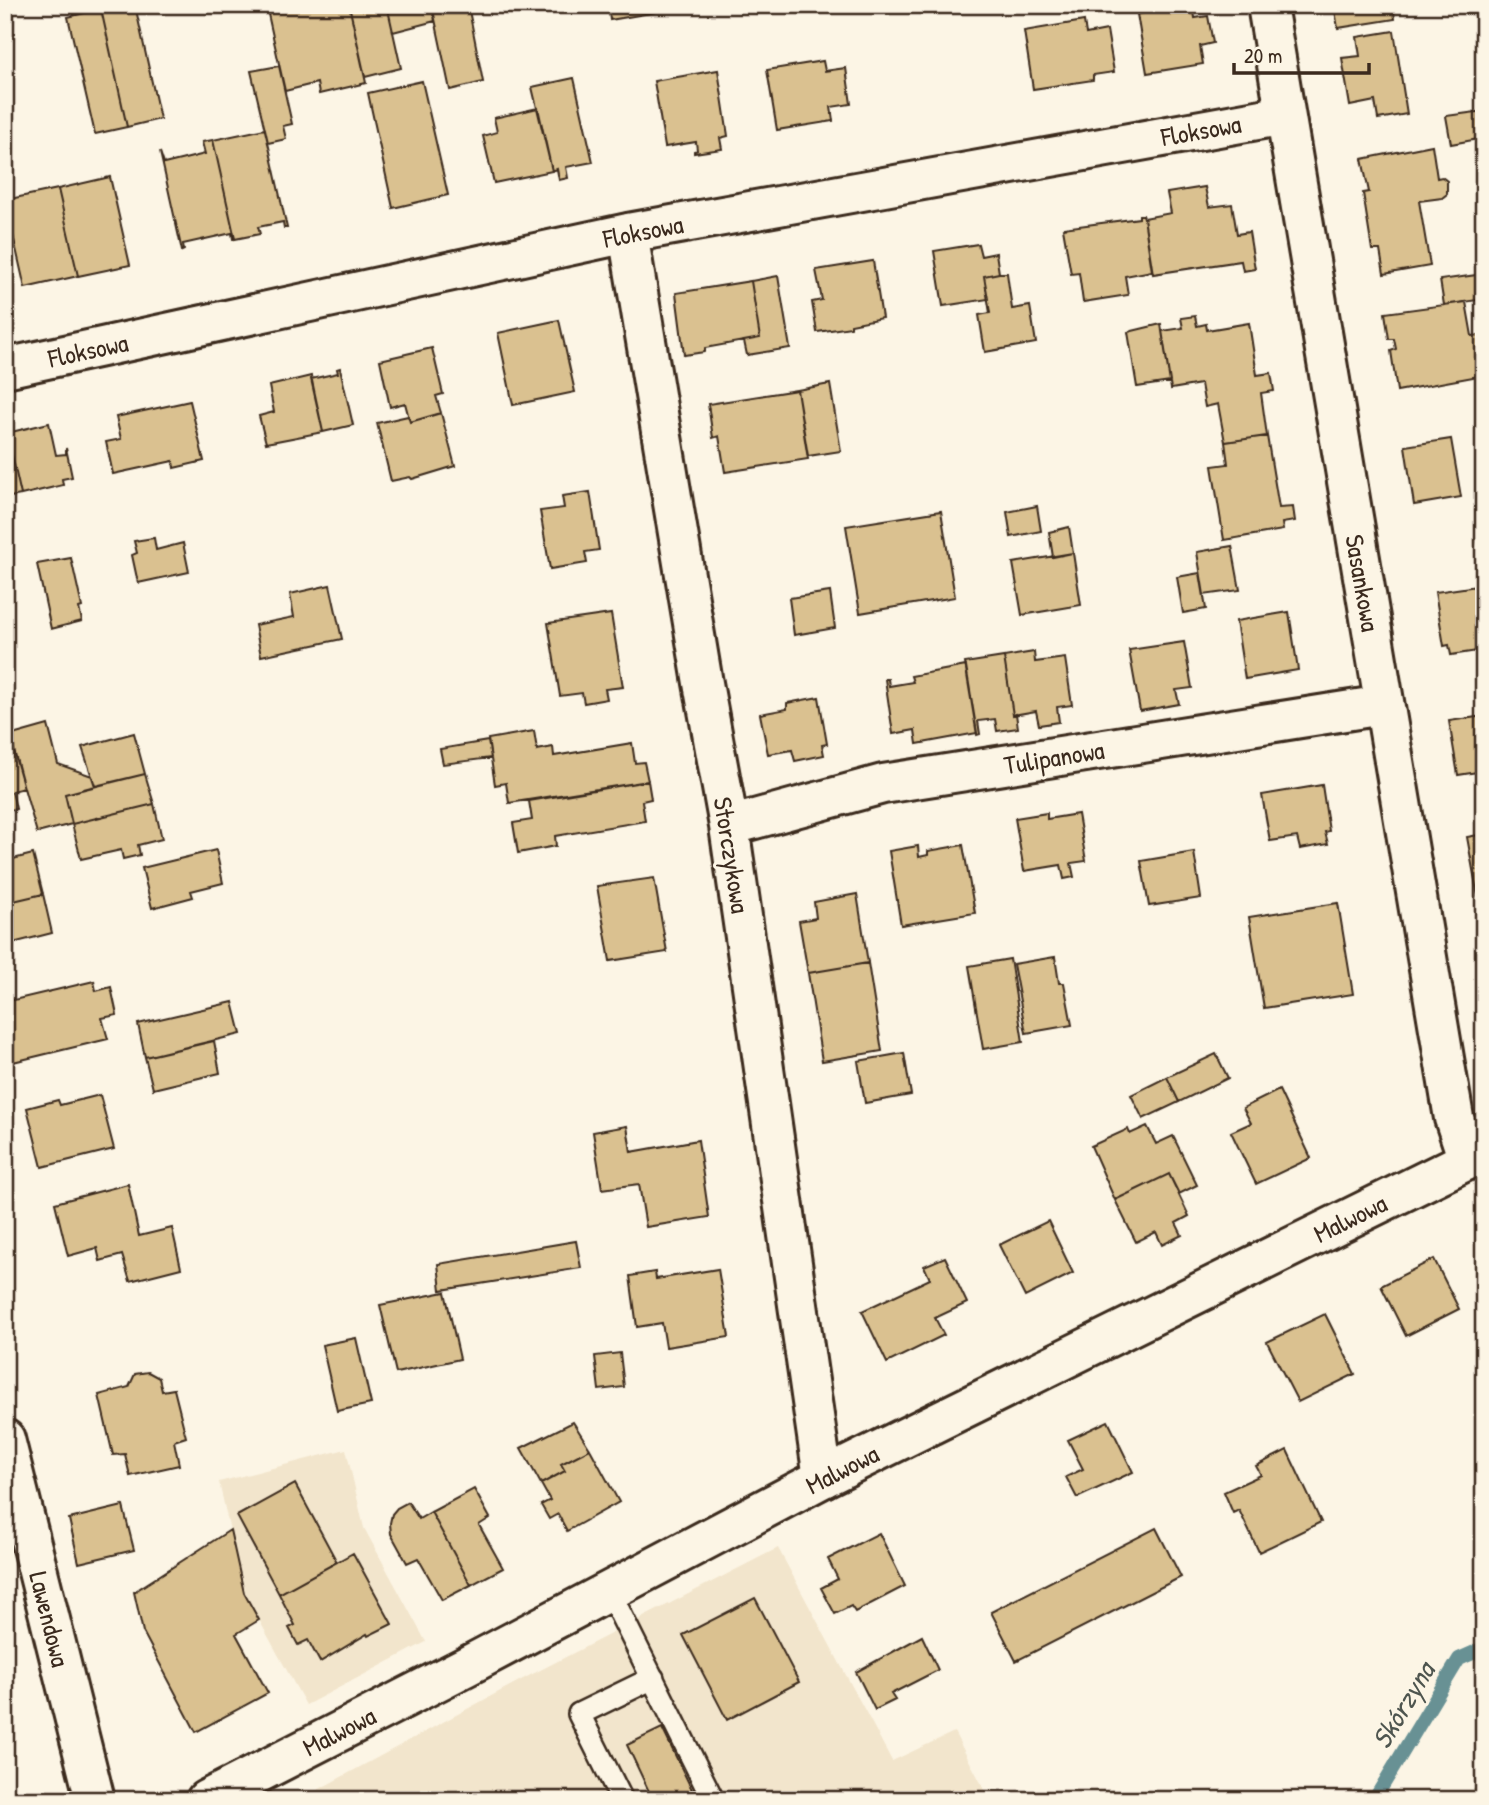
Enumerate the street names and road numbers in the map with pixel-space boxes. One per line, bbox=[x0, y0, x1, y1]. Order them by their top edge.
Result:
street label: Floksowa bbox=[1157, 106, 1244, 154]
street label: Floksowa bbox=[599, 206, 686, 256]
street label: Floksowa bbox=[44, 324, 131, 376]
street label: Sasankowa bbox=[1337, 532, 1389, 634]
street label: Tulipanowa bbox=[1001, 732, 1107, 782]
street label: Storczykowa bbox=[706, 794, 758, 916]
street label: Malwowa bbox=[1308, 1185, 1392, 1251]
street label: Malwowa bbox=[800, 1436, 884, 1502]
street label: Lawendowa bbox=[21, 1568, 79, 1670]
street label: Malwowa bbox=[297, 1698, 381, 1764]

